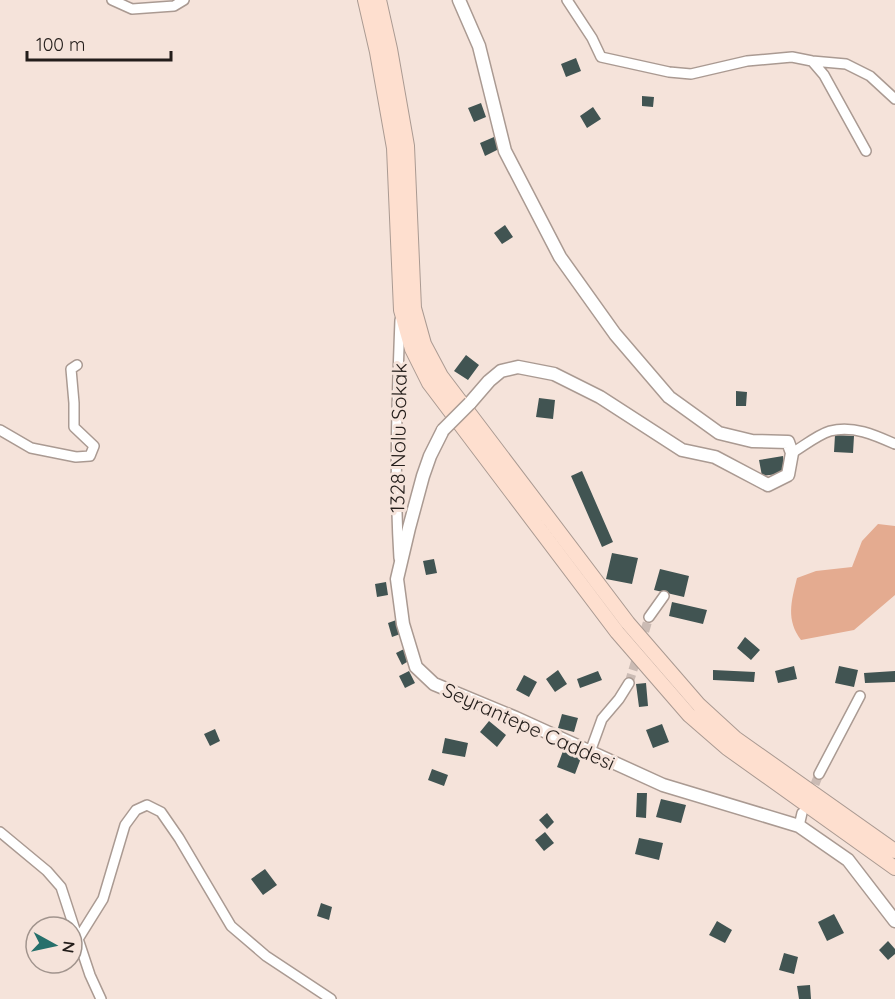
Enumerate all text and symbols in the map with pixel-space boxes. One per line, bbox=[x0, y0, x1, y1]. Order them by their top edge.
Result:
scale bar bbox=[27, 24, 171, 62]
text: 100 m bbox=[36, 33, 85, 56]
street label: 1328 Nolu Sokak bbox=[384, 363, 412, 513]
street label: Seyrantepe Caddesi bbox=[439, 677, 619, 775]
north arrow bbox=[24, 915, 84, 975]
text: N bbox=[58, 940, 80, 954]

